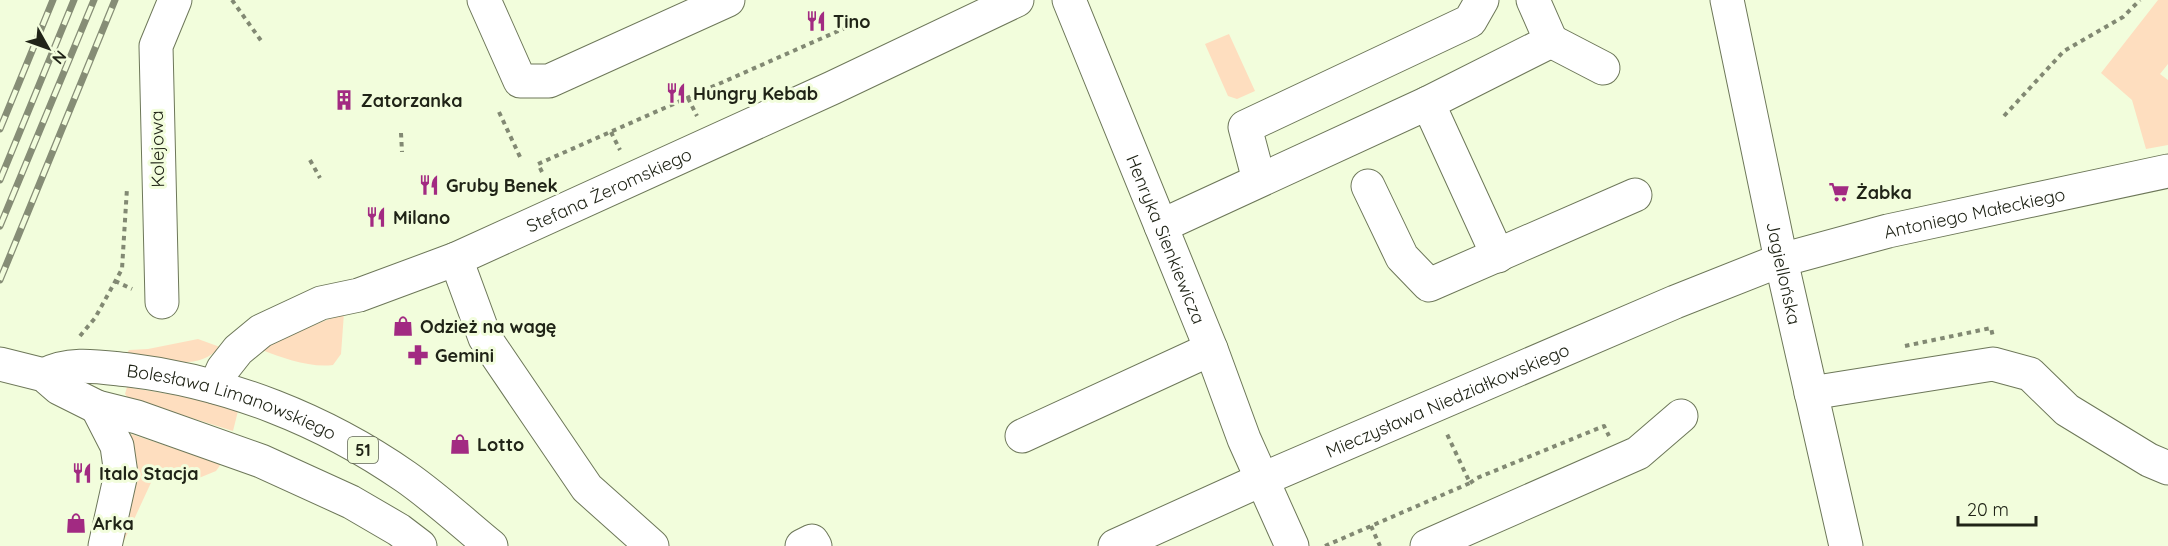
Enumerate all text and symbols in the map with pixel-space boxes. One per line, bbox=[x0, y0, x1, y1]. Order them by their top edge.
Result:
restaurant icon: Tino bbox=[804, 9, 828, 33]
place label: Tino bbox=[833, 10, 870, 33]
north arrow bbox=[18, 18, 78, 78]
text: N bbox=[48, 47, 71, 69]
restaurant icon: Hungry Kebab bbox=[664, 81, 688, 105]
place label: Hungry Kebab bbox=[693, 82, 818, 105]
building icon: Zatorzanka bbox=[332, 88, 356, 112]
place label: Zatorzanka bbox=[361, 89, 463, 112]
street label: Kolejowa bbox=[145, 110, 169, 188]
street label: Stefana Żeromskiego bbox=[522, 142, 695, 237]
street label: Henryka Sienkiewicza bbox=[1122, 151, 1211, 327]
restaurant icon: Gruby Benek bbox=[417, 173, 441, 197]
place label: Gruby Benek bbox=[446, 174, 558, 197]
supermarket icon: Żabka bbox=[1827, 180, 1851, 204]
place label: Żabka bbox=[1856, 181, 1912, 204]
street label: Antoniego Małeckiego bbox=[1882, 182, 2067, 243]
restaurant icon: Milano bbox=[364, 205, 388, 229]
place label: Milano bbox=[393, 206, 450, 229]
street label: Jagiellońska bbox=[1762, 220, 1807, 327]
shop icon: Odzież na wagę bbox=[391, 314, 415, 338]
place label: Odzież na wagę bbox=[420, 315, 556, 338]
street label: Mieczysława Niedziałkowskiego bbox=[1322, 337, 1573, 462]
pharmacy icon: Gemini bbox=[406, 343, 430, 367]
place label: Gemini bbox=[435, 344, 494, 367]
street label: Bolesława Limanowskiego bbox=[126, 358, 340, 444]
shop icon: Lotto bbox=[448, 432, 472, 456]
place label: Lotto bbox=[477, 433, 524, 456]
road number: 51 bbox=[348, 437, 378, 463]
restaurant icon: Italo Stacja bbox=[70, 461, 94, 485]
place label: Italo Stacja bbox=[99, 462, 199, 485]
scale bar bbox=[1958, 489, 2036, 527]
text: 20 m bbox=[1967, 498, 2009, 521]
shop icon: Arka bbox=[64, 511, 88, 535]
place label: Arka bbox=[93, 512, 134, 535]

